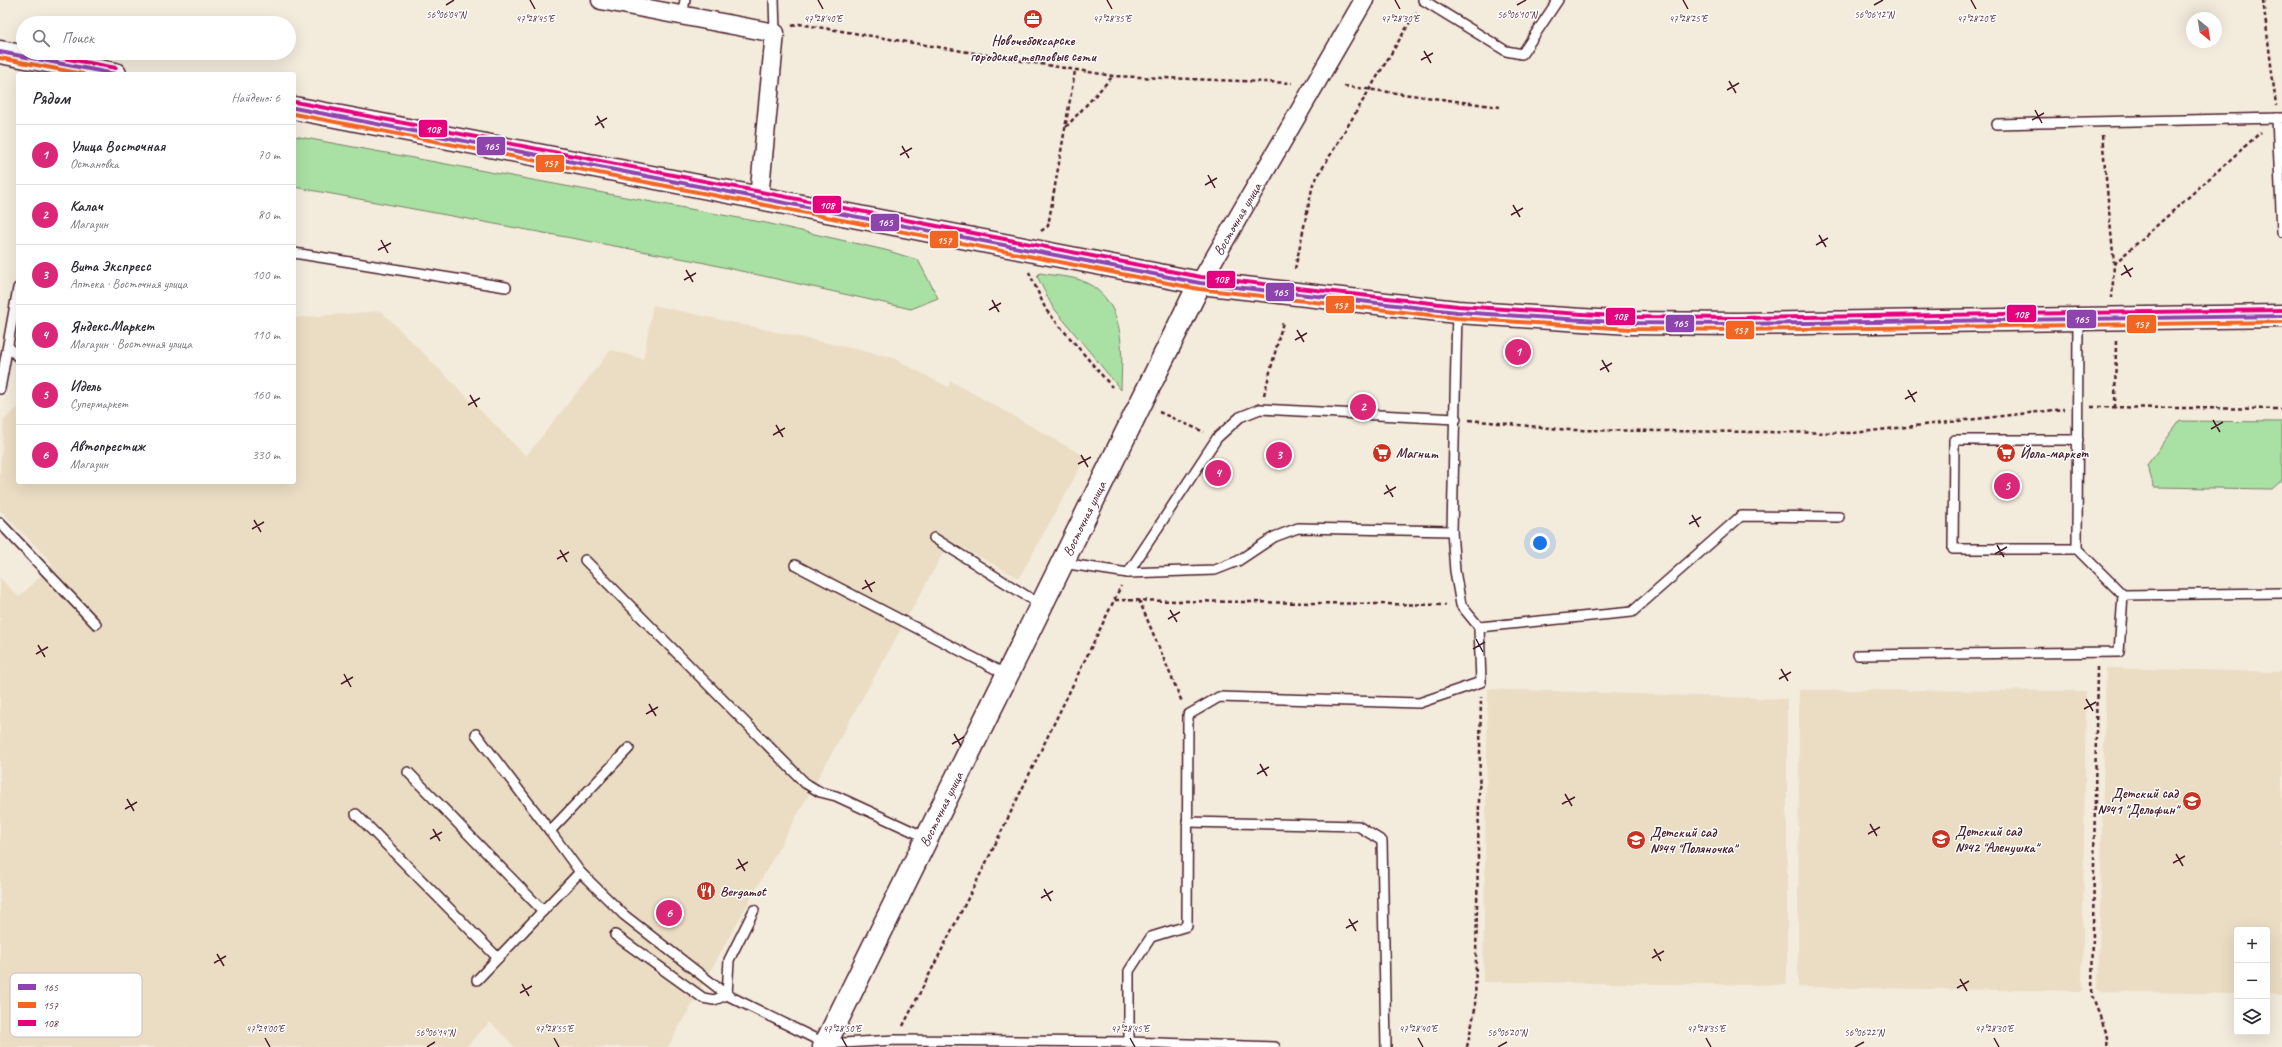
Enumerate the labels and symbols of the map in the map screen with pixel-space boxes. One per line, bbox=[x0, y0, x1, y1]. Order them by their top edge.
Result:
text: 56°06'04"N bbox=[426, 8, 468, 21]
office icon: Новочебоксарске городские тепловые сети bbox=[1022, 8, 1044, 30]
text: 56°06'10"N bbox=[1497, 8, 1539, 21]
text: 56°06'12"N bbox=[1854, 8, 1896, 21]
text: 47°28'45"E bbox=[516, 12, 556, 25]
text: 47°28'40"E bbox=[804, 12, 844, 25]
text: 47°28'35"E bbox=[1093, 12, 1133, 25]
text: 47°28'30"E bbox=[1381, 12, 1421, 25]
text: 47°28'25"E bbox=[1669, 12, 1709, 25]
text: 47°28'20"E bbox=[1957, 12, 1997, 25]
north arrow bbox=[2186, 12, 2222, 48]
place label: Новочебоксарске городские тепловые сети bbox=[970, 32, 1097, 65]
line badge: 108 bbox=[418, 119, 448, 138]
text: 108 bbox=[426, 122, 442, 136]
line badge: 165 bbox=[476, 136, 506, 156]
text: 165 bbox=[484, 139, 500, 153]
line badge: 157 bbox=[535, 154, 565, 173]
text: 157 bbox=[543, 156, 558, 170]
street label: Восточная улица bbox=[1209, 179, 1265, 258]
line badge: 108 bbox=[812, 195, 842, 214]
text: 108 bbox=[820, 198, 836, 212]
line badge: 165 bbox=[870, 213, 900, 232]
text: 165 bbox=[878, 215, 894, 229]
line badge: 157 bbox=[929, 230, 959, 249]
text: 157 bbox=[937, 233, 952, 247]
line badge: 108 bbox=[1206, 270, 1236, 289]
text: 108 bbox=[1214, 272, 1230, 286]
line badge: 165 bbox=[1265, 282, 1295, 302]
text: 165 bbox=[1273, 285, 1289, 299]
line badge: 157 bbox=[1325, 295, 1355, 314]
text: 157 bbox=[1333, 298, 1348, 312]
line badge: 108 bbox=[2006, 304, 2037, 323]
line badge: 108 bbox=[1605, 307, 1636, 326]
text: 108 bbox=[2014, 307, 2030, 321]
text: 108 bbox=[1613, 309, 1629, 323]
line badge: 165 bbox=[2066, 309, 2097, 329]
text: 165 bbox=[2074, 312, 2090, 326]
line badge: 165 bbox=[1665, 314, 1695, 333]
line badge: 157 bbox=[2126, 314, 2157, 334]
text: 165 bbox=[1673, 316, 1689, 330]
text: 157 bbox=[2134, 317, 2149, 331]
line badge: 157 bbox=[1725, 320, 1755, 340]
text: 157 bbox=[1733, 323, 1748, 337]
pin: 1 bbox=[1505, 337, 1531, 367]
pin: 2 bbox=[1350, 392, 1376, 422]
pin: 3 bbox=[1266, 440, 1292, 470]
supermarket icon: Магнит bbox=[1371, 442, 1393, 464]
supermarket icon: Йола-маркет bbox=[1995, 442, 2017, 464]
place label: Йола-маркет bbox=[2020, 444, 2089, 462]
place label: Магнит bbox=[1396, 445, 1439, 462]
pin: 4 bbox=[1205, 458, 1231, 488]
pin: 5 bbox=[1994, 471, 2020, 501]
street label: Восточная улица bbox=[1059, 478, 1110, 559]
your location bbox=[1530, 533, 1550, 553]
street label: Восточная улица bbox=[915, 768, 967, 849]
place label: Детский сад №41 "Дельфин" bbox=[2097, 785, 2182, 818]
school or university icon: Детский сад №41 "Дельфин" bbox=[2181, 790, 2203, 812]
place label: Детский сад №42 "Аленушка" bbox=[1955, 823, 2042, 856]
place label: Детский сад №44 "Поляночка" bbox=[1650, 824, 1740, 857]
school or university icon: Детский сад №42 "Аленушка" bbox=[1930, 828, 1952, 850]
school or university icon: Детский сад №44 "Поляночка" bbox=[1625, 829, 1647, 851]
restaurant icon: Bergamot bbox=[695, 880, 717, 902]
place label: Bergamot bbox=[720, 883, 767, 900]
pin: 6 bbox=[656, 898, 682, 928]
legend bbox=[10, 973, 142, 1037]
text: 165 bbox=[43, 980, 59, 994]
text: 157 bbox=[43, 998, 59, 1012]
text: 108 bbox=[43, 1016, 59, 1030]
text: 47°29'00"E bbox=[246, 1022, 286, 1035]
text: 47°28'55"E bbox=[535, 1022, 575, 1035]
text: 47°28'50"E bbox=[823, 1022, 863, 1035]
text: 47°28'45"E bbox=[1111, 1022, 1151, 1035]
text: 47°28'40"E bbox=[1399, 1022, 1439, 1035]
text: 47°28'35"E bbox=[1687, 1022, 1727, 1035]
text: 47°28'30"E bbox=[1975, 1022, 2015, 1035]
text: 56°06'14"N bbox=[415, 1026, 457, 1039]
text: 56°06'20"N bbox=[1487, 1026, 1529, 1039]
text: 56°06'22"N bbox=[1844, 1026, 1886, 1039]

